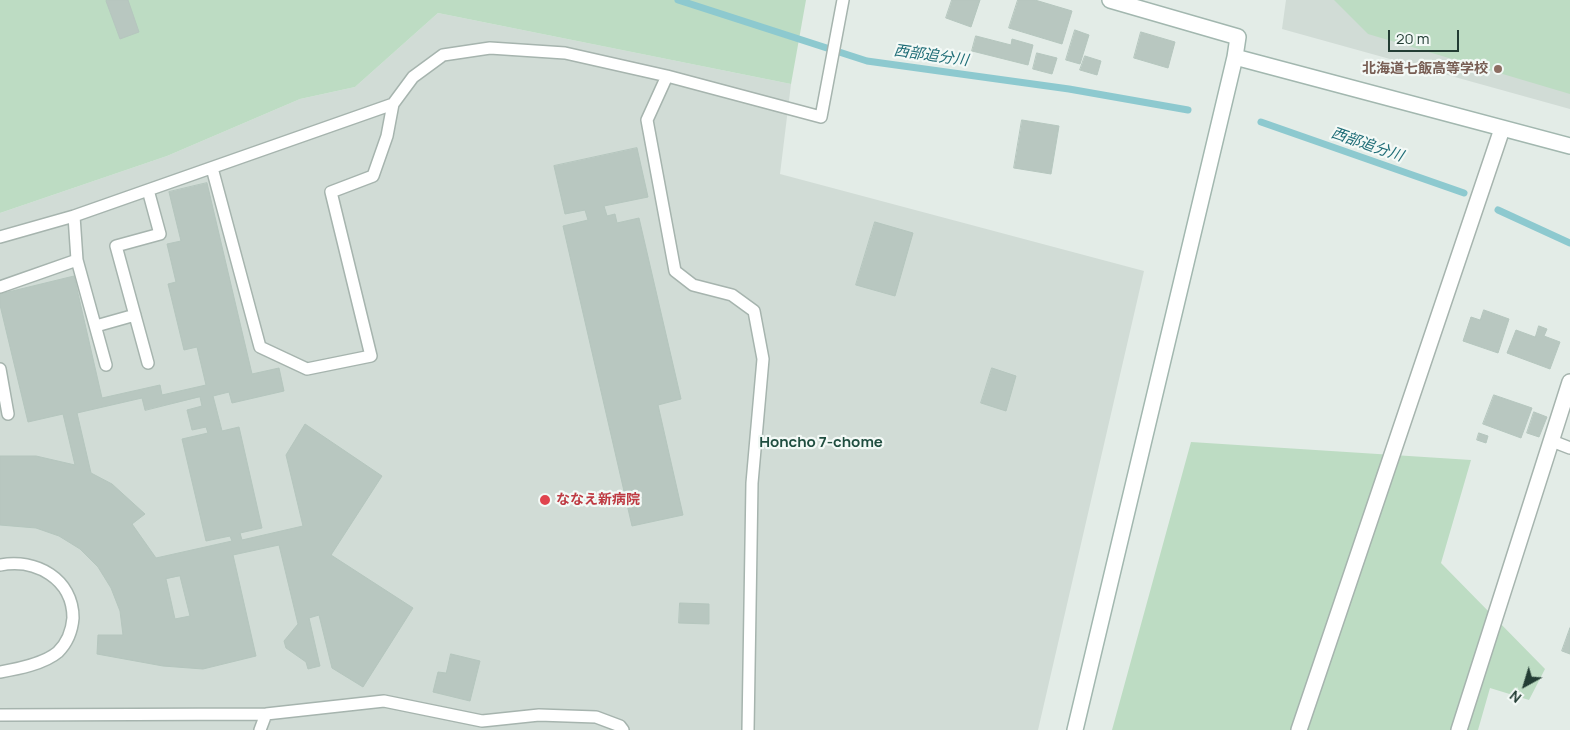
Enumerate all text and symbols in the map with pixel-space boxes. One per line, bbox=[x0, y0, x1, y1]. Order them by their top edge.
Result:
scale bar bbox=[1390, 20, 1461, 52]
text: 20 m bbox=[1396, 28, 1429, 49]
water label: 西部追分川 bbox=[893, 42, 969, 70]
place label: 北海道七飯高等学校 bbox=[1362, 61, 1488, 77]
marker: 北海道七飯高等学校 bbox=[1492, 63, 1504, 75]
water label: 西部追分川 bbox=[1329, 124, 1405, 166]
district label: Honcho 7-chome bbox=[759, 434, 883, 452]
place label: ななえ新病院 bbox=[556, 492, 640, 508]
marker: ななえ新病院 bbox=[538, 493, 552, 507]
north arrow bbox=[1500, 660, 1550, 710]
text: N bbox=[1505, 686, 1525, 708]

